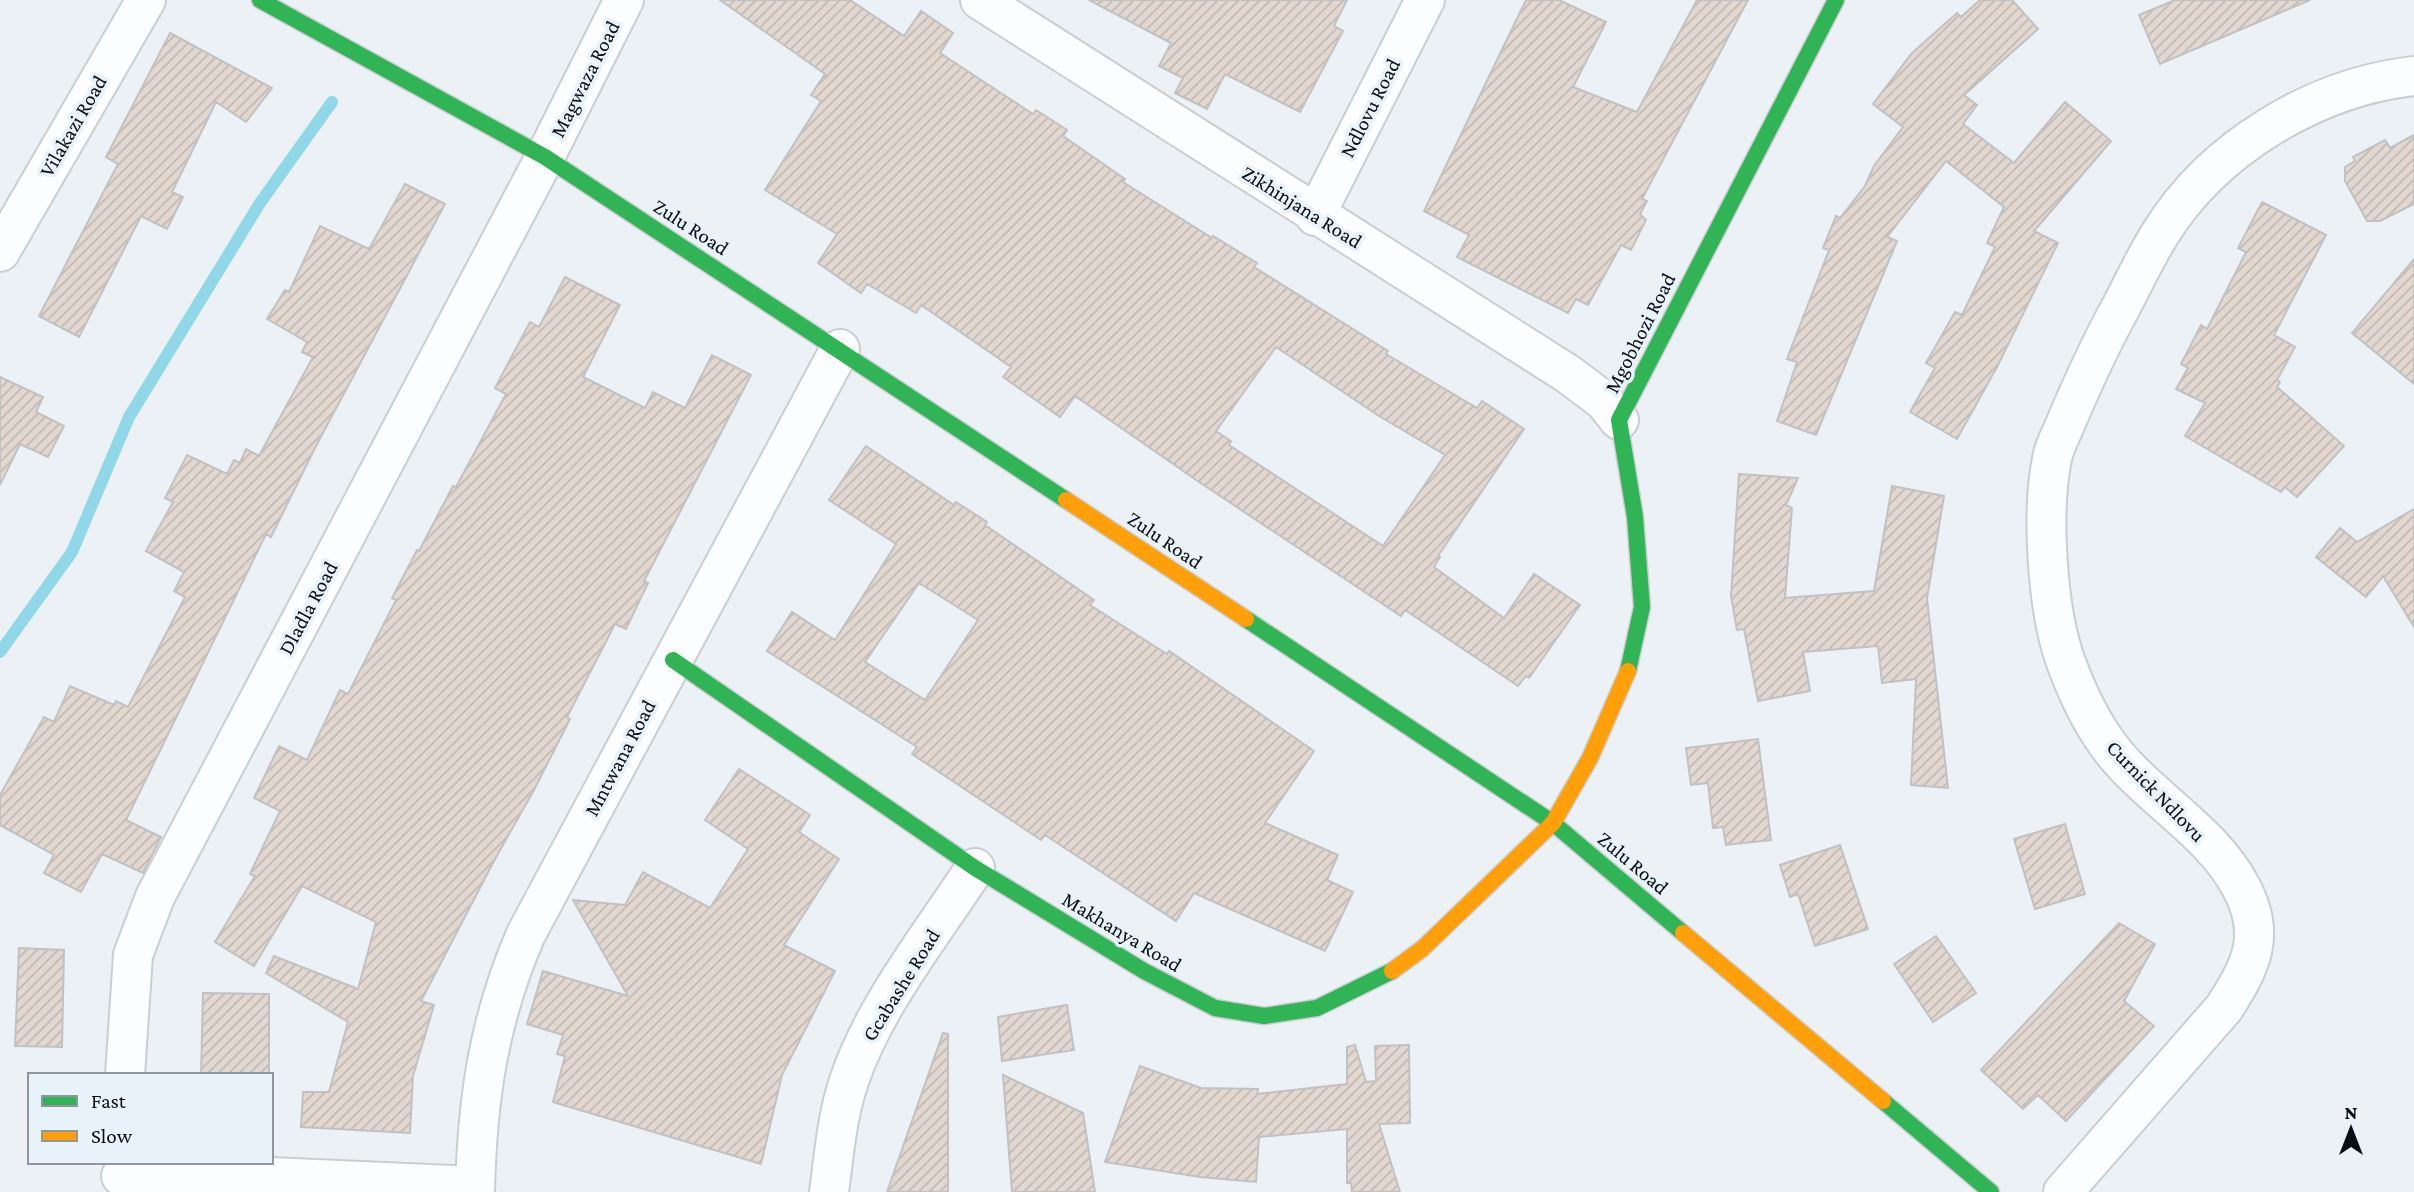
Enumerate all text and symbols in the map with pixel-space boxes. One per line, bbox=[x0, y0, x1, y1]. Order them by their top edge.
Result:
street label: Magwaza Road bbox=[545, 17, 625, 141]
street label: Ndlovu Road bbox=[1335, 54, 1405, 162]
street label: Vilakazi Road bbox=[34, 71, 112, 181]
street label: Zikhinjana Road bbox=[1238, 161, 1366, 253]
street label: Zulu Road bbox=[649, 194, 733, 260]
street label: Mgobhozi Road bbox=[1600, 269, 1680, 397]
street label: Zulu Road bbox=[1123, 506, 1207, 574]
street label: Dladla Road bbox=[273, 557, 343, 659]
street label: Mntwana Road bbox=[579, 696, 661, 820]
street label: Curnick Ndlovu bbox=[2102, 735, 2210, 847]
street label: Zulu Road bbox=[1593, 826, 1673, 900]
street label: Makhanya Road bbox=[1058, 887, 1186, 977]
street label: Gcabashe Road bbox=[857, 925, 945, 1045]
legend bbox=[28, 1073, 273, 1164]
text: Fast bbox=[91, 1089, 127, 1113]
north arrow bbox=[2316, 1094, 2386, 1164]
text: N bbox=[2345, 1102, 2358, 1123]
text: Slow bbox=[91, 1124, 133, 1148]

